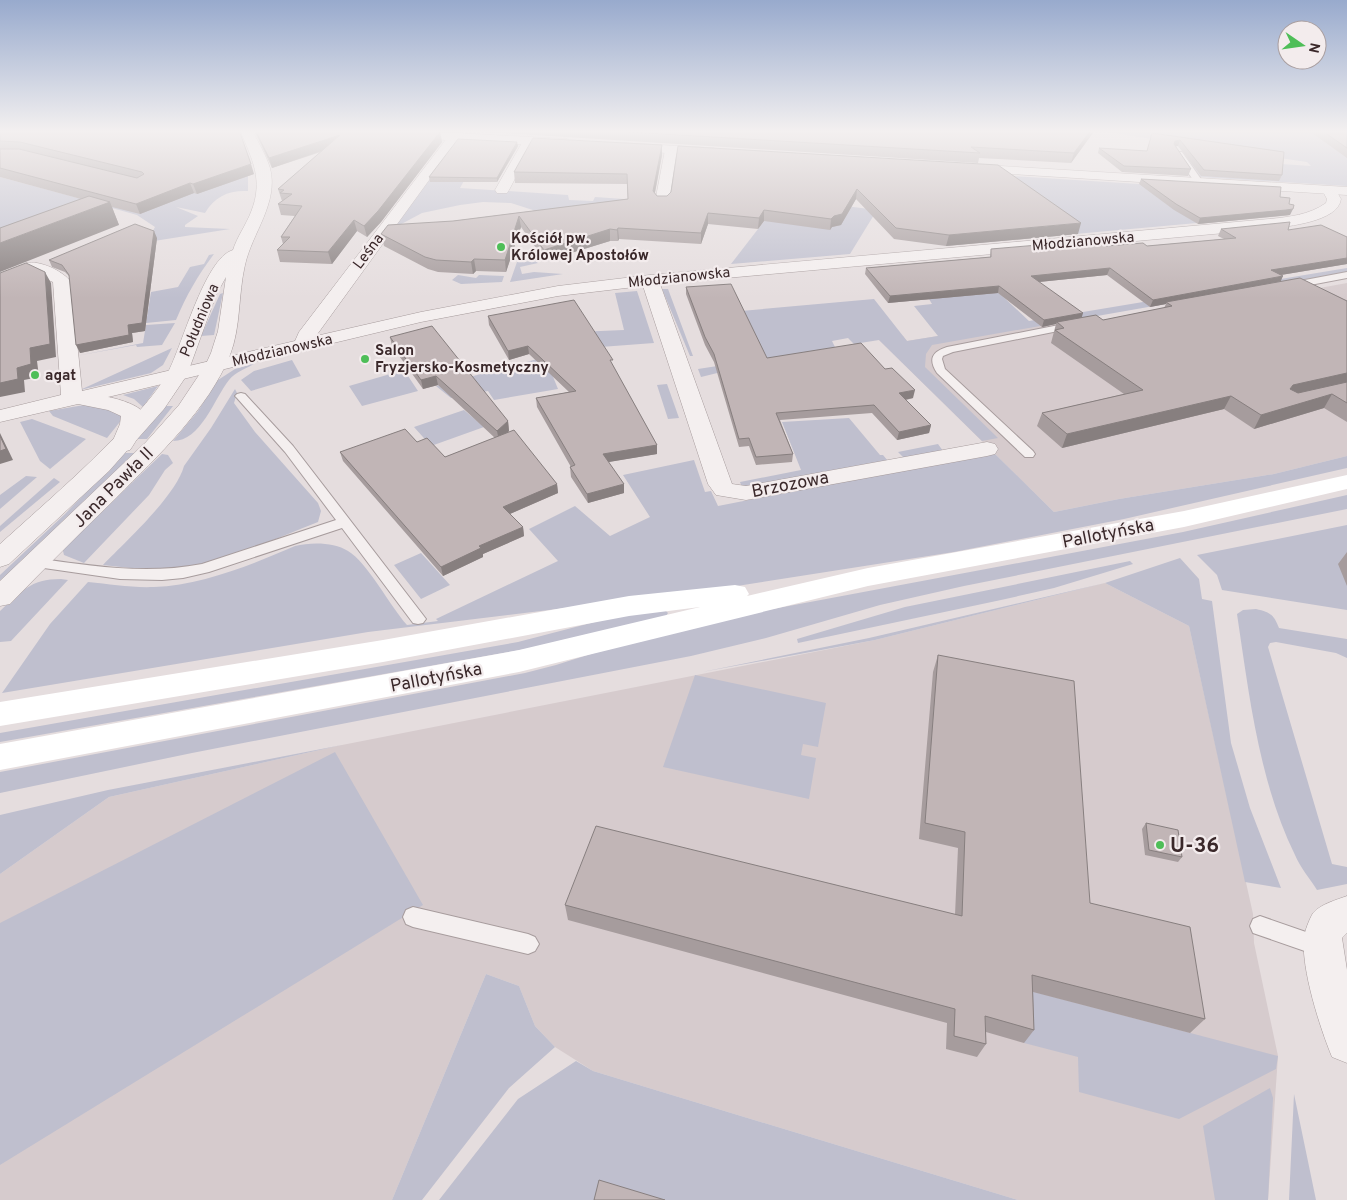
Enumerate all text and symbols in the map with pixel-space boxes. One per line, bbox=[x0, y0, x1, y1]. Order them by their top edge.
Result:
north arrow bbox=[1277, 20, 1327, 70]
text: N bbox=[1304, 41, 1323, 54]
street label: Młodzianowska bbox=[1031, 229, 1135, 256]
street label: Leśna bbox=[350, 230, 389, 274]
place label: Kościół pw. Królowej Apostołów bbox=[511, 230, 649, 266]
marker: Kościół pw. Królowej Apostołów bbox=[495, 241, 507, 253]
street label: Młodzianowska bbox=[627, 264, 731, 293]
street label: Południowa bbox=[176, 281, 224, 360]
street label: Młodzianowska bbox=[230, 331, 334, 372]
place label: Salon Fryzjersko-Kosmetyczny bbox=[375, 342, 549, 378]
marker: Salon Fryzjersko-Kosmetyczny bbox=[359, 353, 371, 365]
place label: agat bbox=[45, 367, 76, 386]
marker: agat bbox=[29, 369, 41, 381]
street label: Jana Pawła II bbox=[69, 443, 159, 533]
street label: Brzozowa bbox=[750, 467, 831, 504]
street label: Pallotyńska bbox=[1060, 514, 1156, 555]
street label: Pallotyńska bbox=[388, 658, 484, 699]
place label: U-36 bbox=[1170, 833, 1219, 860]
marker: U-36 bbox=[1154, 839, 1166, 851]

